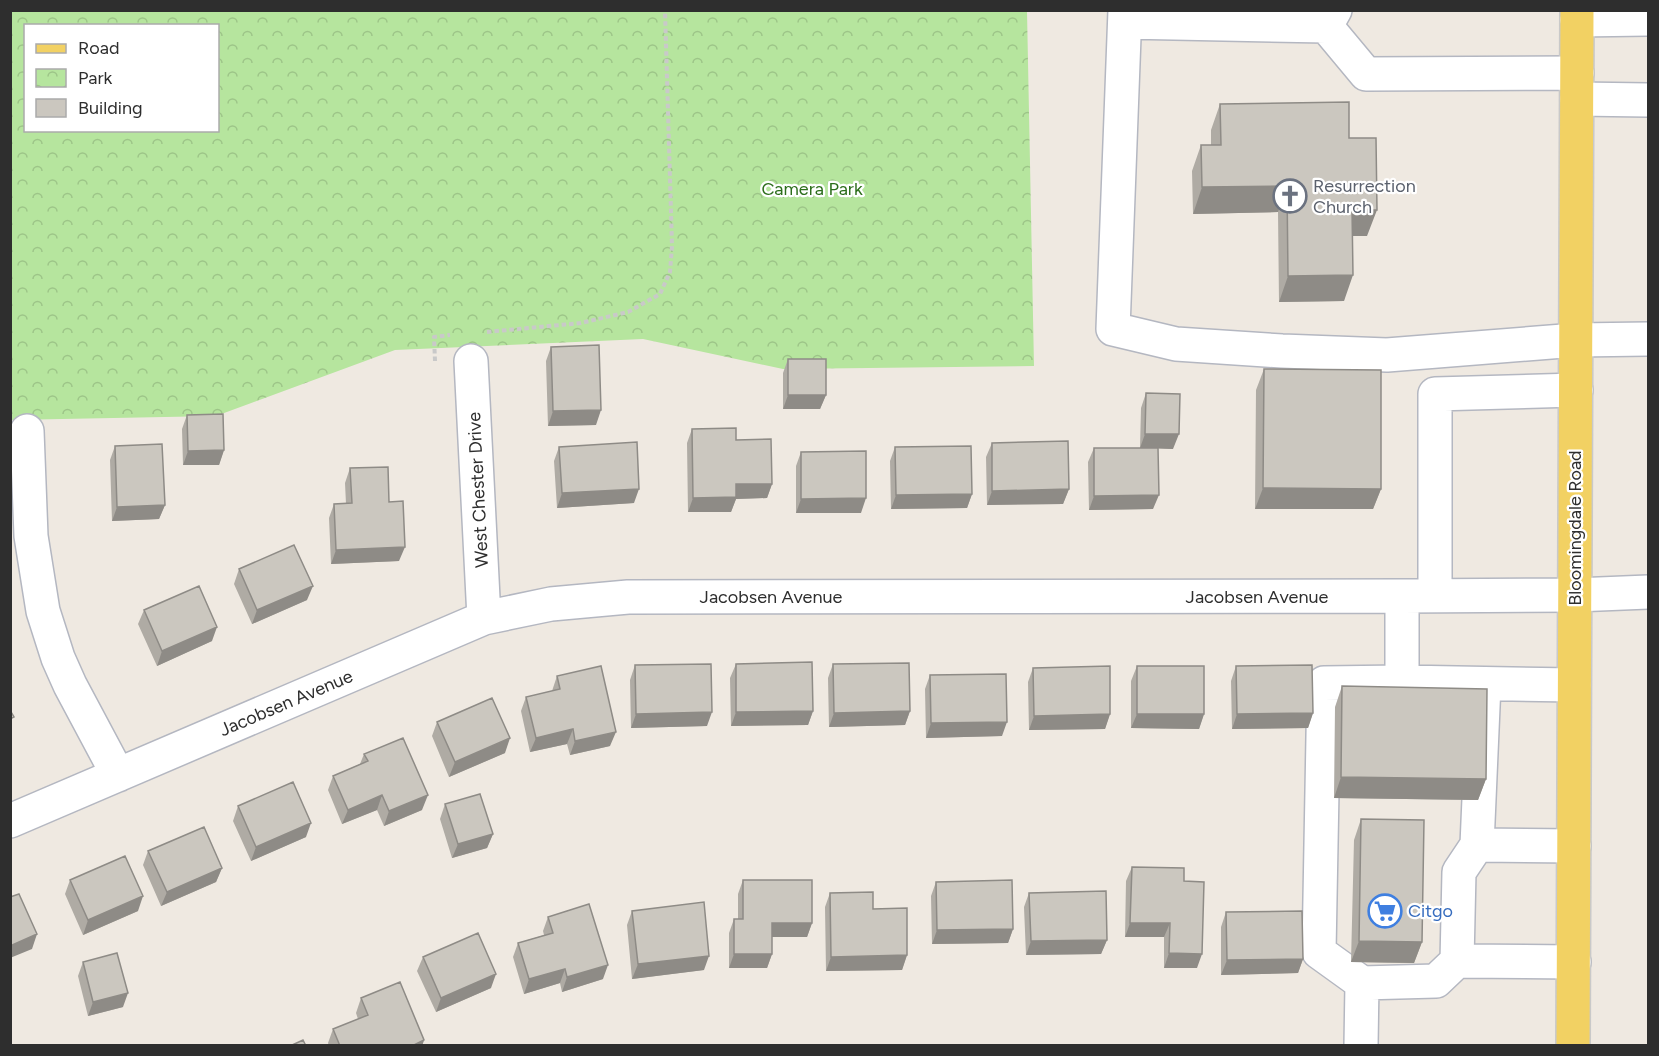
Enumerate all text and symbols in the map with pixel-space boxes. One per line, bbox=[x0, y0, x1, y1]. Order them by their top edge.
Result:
legend bbox=[24, 24, 219, 132]
text: Road bbox=[78, 37, 119, 59]
text: Park bbox=[78, 67, 113, 89]
text: Building bbox=[78, 97, 143, 119]
place label: Resurrection Church bbox=[1313, 175, 1416, 218]
park label: Camera Park bbox=[761, 178, 863, 200]
church icon: Resurrection Church bbox=[1272, 178, 1308, 214]
street label: West Chester Drive bbox=[463, 411, 493, 568]
street label: Bloomingdale Road bbox=[1564, 450, 1586, 606]
street label: Jacobsen Avenue bbox=[700, 586, 843, 608]
street label: Jacobsen Avenue bbox=[1186, 586, 1329, 608]
street label: Jacobsen Avenue bbox=[216, 665, 356, 741]
supermarket icon: Citgo bbox=[1367, 893, 1403, 929]
place label: Citgo bbox=[1408, 900, 1453, 922]

